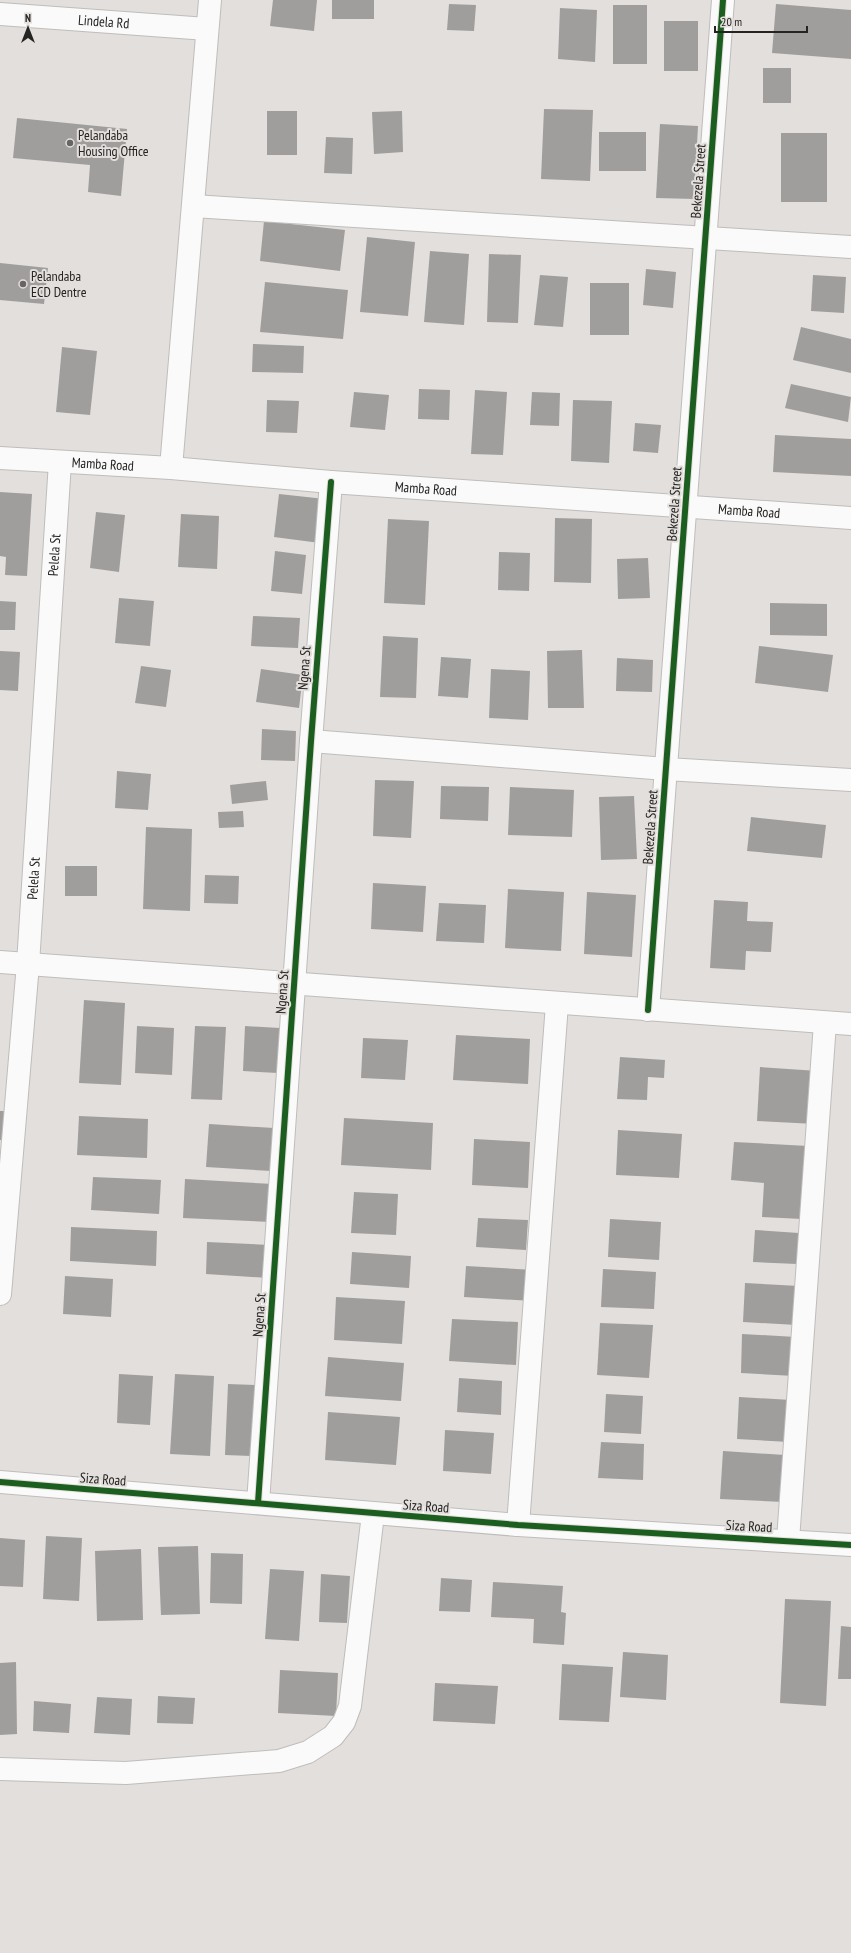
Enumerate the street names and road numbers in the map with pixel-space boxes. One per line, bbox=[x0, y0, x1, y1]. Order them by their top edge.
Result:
street label: Lindela Rd bbox=[77, 11, 130, 32]
street label: Bekezela Street bbox=[686, 143, 710, 219]
street label: Mamba Road bbox=[71, 453, 134, 475]
street label: Bekezela Street bbox=[662, 466, 686, 542]
street label: Mamba Road bbox=[394, 477, 458, 500]
street label: Mamba Road bbox=[717, 500, 781, 522]
street label: Pelela St bbox=[44, 533, 64, 577]
street label: Ngena St bbox=[293, 645, 315, 691]
street label: Bekezela Street bbox=[638, 789, 662, 865]
street label: Pelela St bbox=[23, 856, 44, 900]
street label: Ngena St bbox=[271, 969, 293, 1015]
street label: Ngena St bbox=[248, 1292, 270, 1338]
street label: Siza Road bbox=[79, 1468, 127, 1490]
street label: Siza Road bbox=[402, 1495, 450, 1517]
street label: Siza Road bbox=[725, 1516, 773, 1536]

